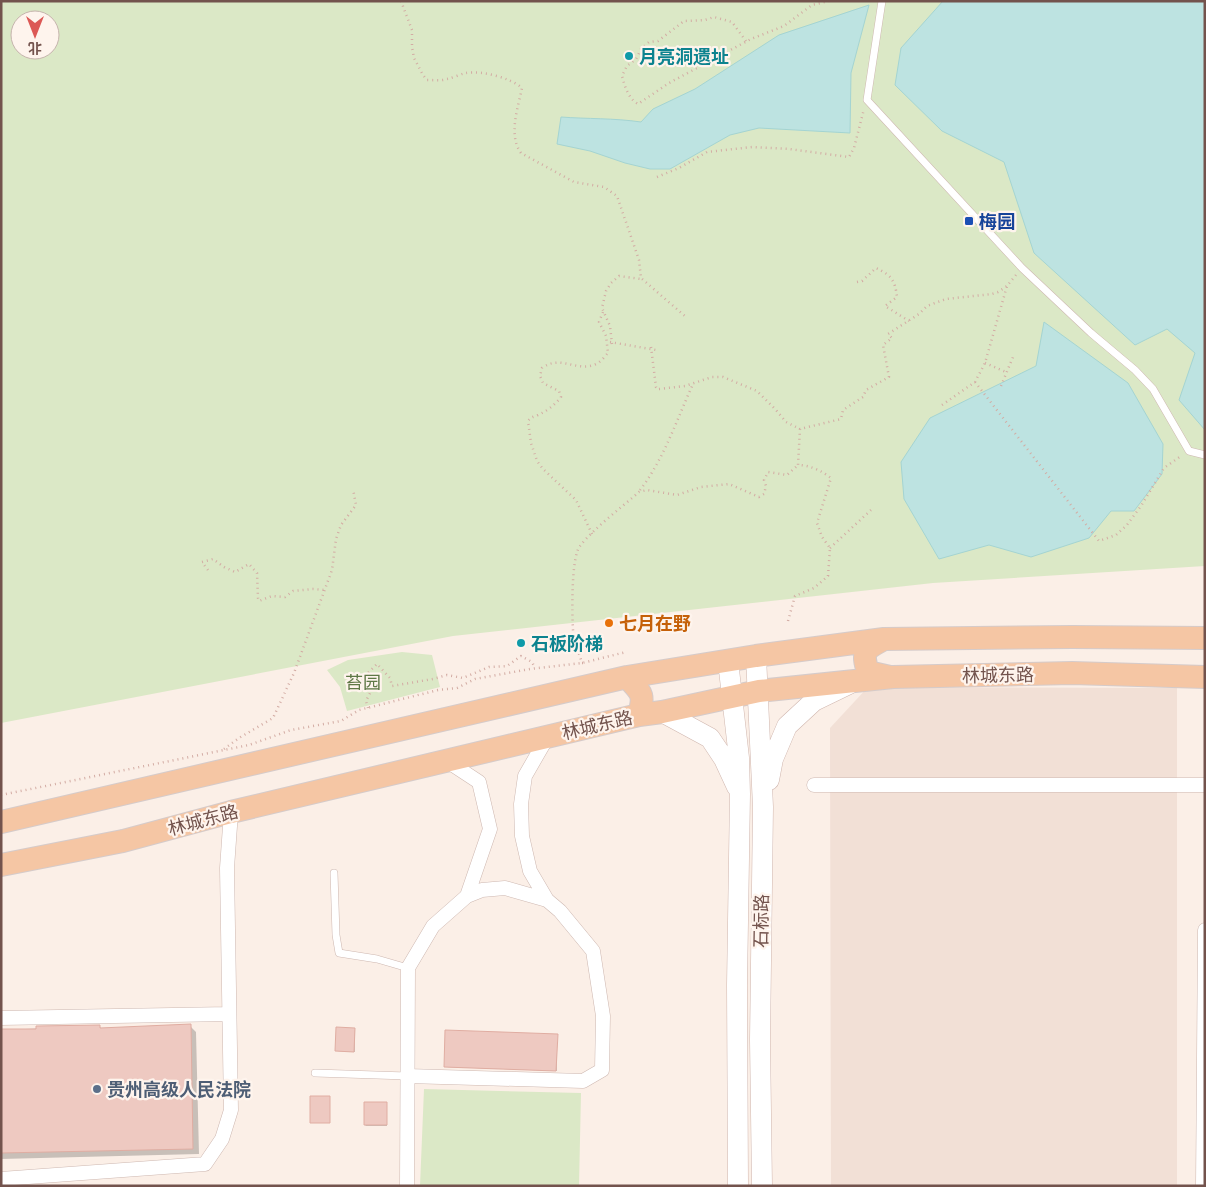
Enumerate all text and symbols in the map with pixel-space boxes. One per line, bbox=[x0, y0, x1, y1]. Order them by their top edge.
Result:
north arrow bbox=[10, 10, 60, 60]
text: 北 bbox=[28, 39, 42, 57]
place label: 月亮洞遗址 bbox=[639, 45, 729, 68]
marker: 月亮洞遗址 bbox=[623, 50, 635, 62]
place label: 梅园 bbox=[979, 210, 1015, 233]
marker: 梅园 bbox=[963, 215, 975, 227]
place label: 七月在野 bbox=[619, 612, 691, 635]
marker: 七月在野 bbox=[603, 617, 615, 629]
place label: 石板阶梯 bbox=[531, 632, 603, 655]
marker: 石板阶梯 bbox=[515, 637, 527, 649]
street label: 林城东路 bbox=[962, 663, 1034, 687]
park label: 苔园 bbox=[345, 671, 381, 694]
street label: 林城东路 bbox=[559, 706, 635, 744]
street label: 林城东路 bbox=[165, 800, 241, 840]
street label: 石标路 bbox=[749, 894, 773, 948]
place label: 贵州高级人民法院 bbox=[107, 1078, 251, 1101]
marker: 贵州高级人民法院 bbox=[91, 1083, 103, 1095]

